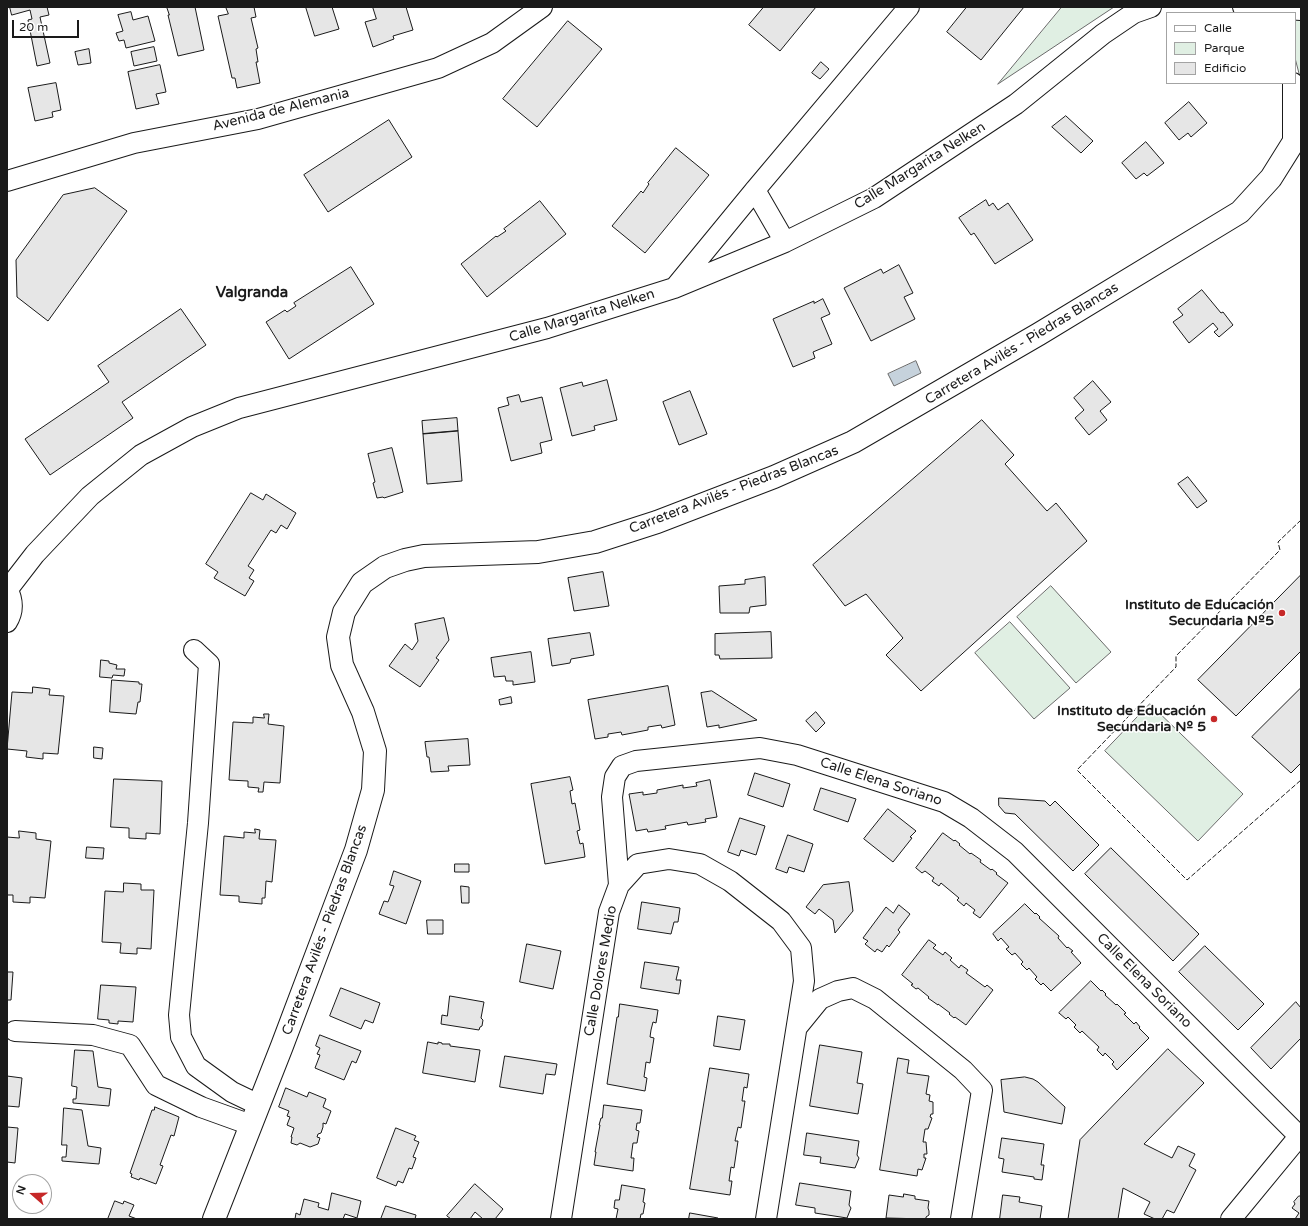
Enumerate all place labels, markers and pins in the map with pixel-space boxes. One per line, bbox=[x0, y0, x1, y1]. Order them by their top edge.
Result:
place label: Instituto de Educación Secundaria Nº5 bbox=[1125, 597, 1274, 630]
marker: Instituto de Educación Secundaria Nº5 bbox=[1277, 608, 1287, 618]
place label: Instituto de Educación Secundaria Nº 5 bbox=[1057, 703, 1206, 736]
marker: Instituto de Educación Secundaria Nº 5 bbox=[1209, 714, 1219, 724]

